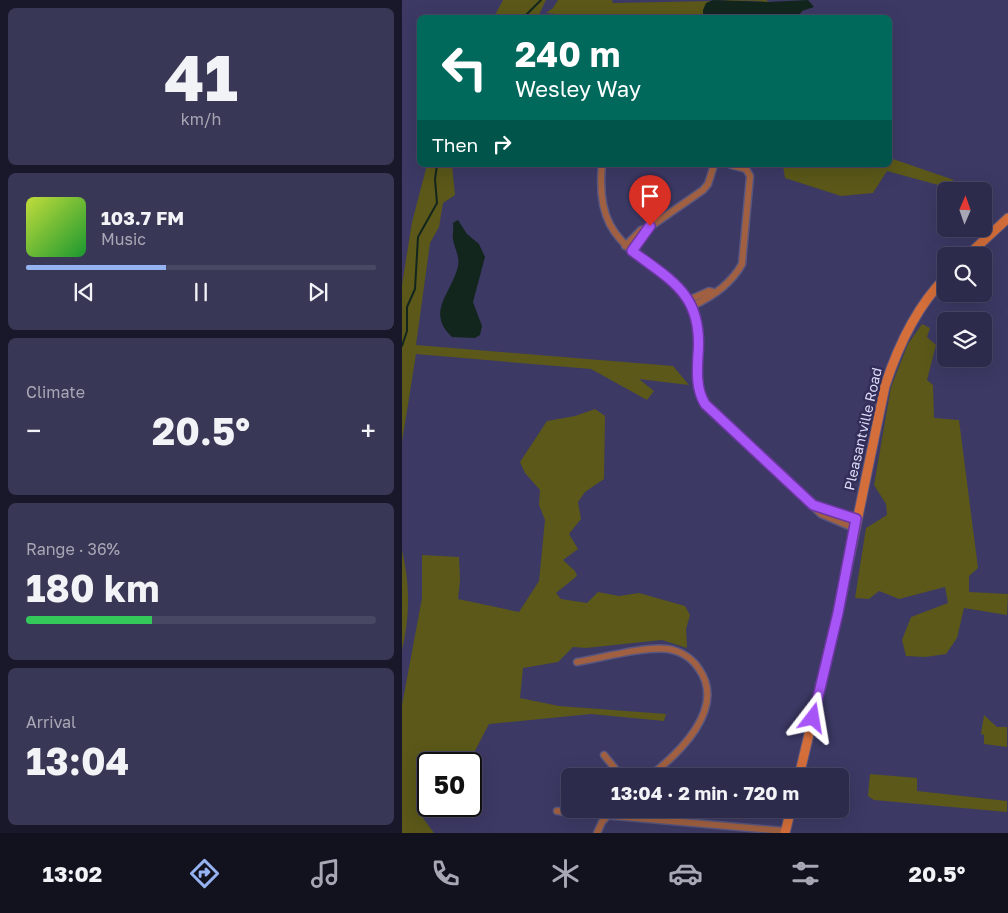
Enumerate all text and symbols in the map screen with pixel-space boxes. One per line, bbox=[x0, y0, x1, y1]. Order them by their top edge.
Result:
text: 240 m bbox=[515, 33, 620, 75]
icon: left bbox=[432, 35, 497, 100]
text: 41 bbox=[164, 37, 238, 115]
text: Wesley Way bbox=[515, 75, 641, 102]
text: km/h bbox=[181, 109, 221, 129]
icon: right bbox=[488, 130, 516, 158]
text: Then bbox=[432, 133, 478, 156]
pin bbox=[629, 175, 671, 226]
icon: arrive bbox=[636, 182, 664, 210]
north arrow bbox=[937, 182, 992, 238]
map controls bbox=[937, 182, 992, 367]
text: 103.7 FM bbox=[101, 206, 184, 229]
text: Music bbox=[101, 229, 146, 249]
button: search bbox=[937, 247, 992, 302]
icon: previous bbox=[70, 278, 98, 306]
icon: pause bbox=[187, 278, 215, 306]
icon: next bbox=[304, 278, 332, 306]
button: layers bbox=[937, 312, 992, 367]
street label: Pleasantville Road bbox=[840, 366, 885, 492]
text: Climate bbox=[26, 382, 85, 402]
text: 20.5° bbox=[152, 408, 250, 453]
text: − bbox=[26, 414, 41, 447]
text: + bbox=[361, 414, 376, 447]
text: Range · 36% bbox=[26, 539, 120, 559]
text: 180 km bbox=[26, 565, 159, 610]
position arrow bbox=[786, 691, 838, 743]
text: Arrival bbox=[26, 712, 76, 732]
text: 13:04 bbox=[26, 738, 129, 783]
speed limit sign: 50 bbox=[417, 752, 482, 817]
text: 13:04 · 2 min · 720 m bbox=[611, 781, 799, 804]
icon: directions bbox=[187, 856, 222, 891]
icon: music bbox=[308, 856, 343, 891]
icon: phone bbox=[428, 856, 463, 891]
icon: climate bbox=[548, 856, 583, 891]
icon: car bbox=[668, 856, 703, 891]
icon: filters bbox=[788, 856, 823, 891]
text: 13:02 bbox=[43, 860, 102, 887]
text: 20.5° bbox=[909, 860, 965, 887]

